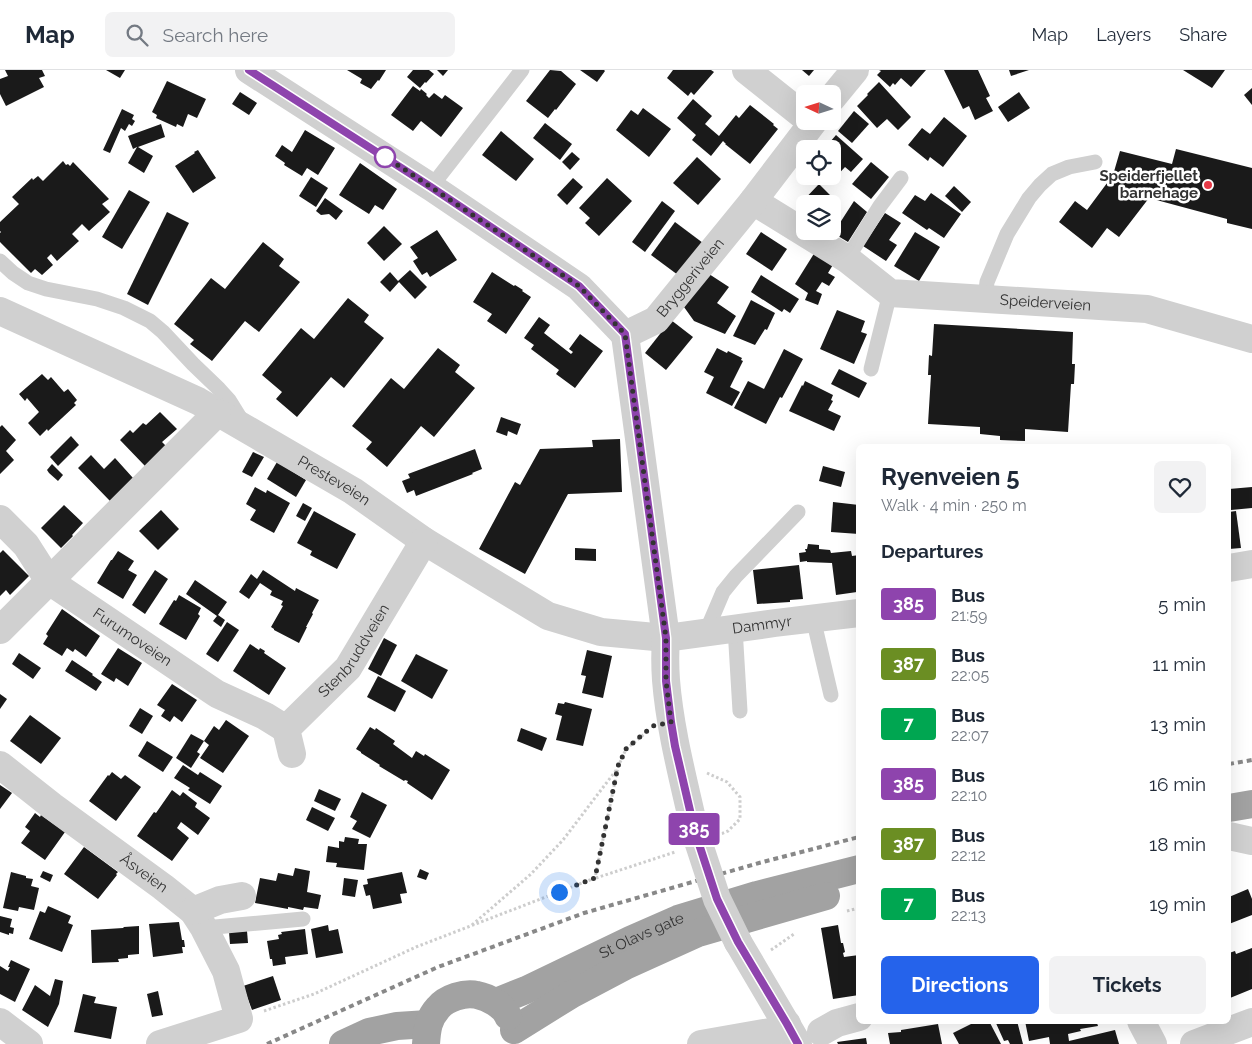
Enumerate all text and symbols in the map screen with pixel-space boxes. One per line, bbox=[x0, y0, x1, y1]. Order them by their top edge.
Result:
search box bbox=[105, 12, 455, 57]
text: Map bbox=[25, 20, 75, 49]
icon: search bbox=[123, 21, 151, 49]
text: Search here bbox=[163, 24, 268, 46]
text: Map bbox=[1032, 24, 1068, 45]
text: Layers bbox=[1096, 24, 1151, 45]
text: Share bbox=[1179, 24, 1227, 45]
north arrow bbox=[796, 85, 841, 130]
map controls bbox=[796, 85, 841, 240]
button: locate bbox=[796, 140, 841, 185]
unlabelled marker bbox=[374, 146, 396, 168]
place label: Speiderfjellet barnehage bbox=[1099, 167, 1198, 202]
marker: Speiderfjellet barnehage bbox=[1202, 179, 1214, 191]
button: layers bbox=[796, 195, 841, 240]
street label: Bryggeriveien bbox=[653, 235, 728, 321]
street label: Speiderveien bbox=[999, 291, 1092, 314]
street label: Presteveien bbox=[295, 452, 374, 509]
button: heart bbox=[1154, 461, 1206, 513]
text: Ryenveien 5 bbox=[881, 462, 1019, 491]
text: Walk · 4 min · 250 m bbox=[881, 496, 1027, 515]
text: Departures bbox=[881, 540, 983, 562]
text: Bus bbox=[951, 584, 985, 606]
text: 385 bbox=[893, 593, 924, 614]
text: 5 min bbox=[1158, 593, 1206, 615]
street label: Stenbruddveien bbox=[314, 601, 393, 701]
street label: Furumoveien bbox=[89, 604, 175, 670]
text: 21:59 bbox=[951, 606, 987, 625]
street label: Dammyr bbox=[731, 612, 793, 638]
text: Bus bbox=[951, 644, 985, 666]
text: 387 bbox=[893, 653, 924, 674]
text: 11 min bbox=[1152, 653, 1206, 675]
text: 22:05 bbox=[951, 666, 989, 685]
text: Bus bbox=[951, 704, 985, 726]
text: 7 bbox=[903, 713, 914, 734]
text: 13 min bbox=[1150, 713, 1206, 735]
text: 22:07 bbox=[951, 726, 989, 745]
text: Bus bbox=[951, 764, 985, 786]
text: 385 bbox=[893, 773, 924, 794]
text: 16 min bbox=[1149, 773, 1206, 795]
text: 22:10 bbox=[951, 786, 987, 805]
line badge: 385 bbox=[665, 813, 723, 845]
text: 385 bbox=[679, 818, 709, 839]
text: Bus bbox=[951, 824, 985, 846]
text: 387 bbox=[893, 833, 924, 854]
text: 18 min bbox=[1149, 833, 1206, 855]
text: 22:12 bbox=[951, 846, 986, 865]
street label: Åsveien bbox=[117, 850, 171, 896]
your location bbox=[547, 880, 572, 905]
text: Bus bbox=[951, 884, 985, 906]
text: 7 bbox=[903, 893, 914, 914]
text: 19 min bbox=[1149, 893, 1206, 915]
text: 22:13 bbox=[951, 906, 986, 925]
street label: St Olavs gate bbox=[596, 909, 686, 963]
button: Directions bbox=[881, 956, 1039, 1014]
button: Tickets bbox=[1049, 956, 1206, 1014]

